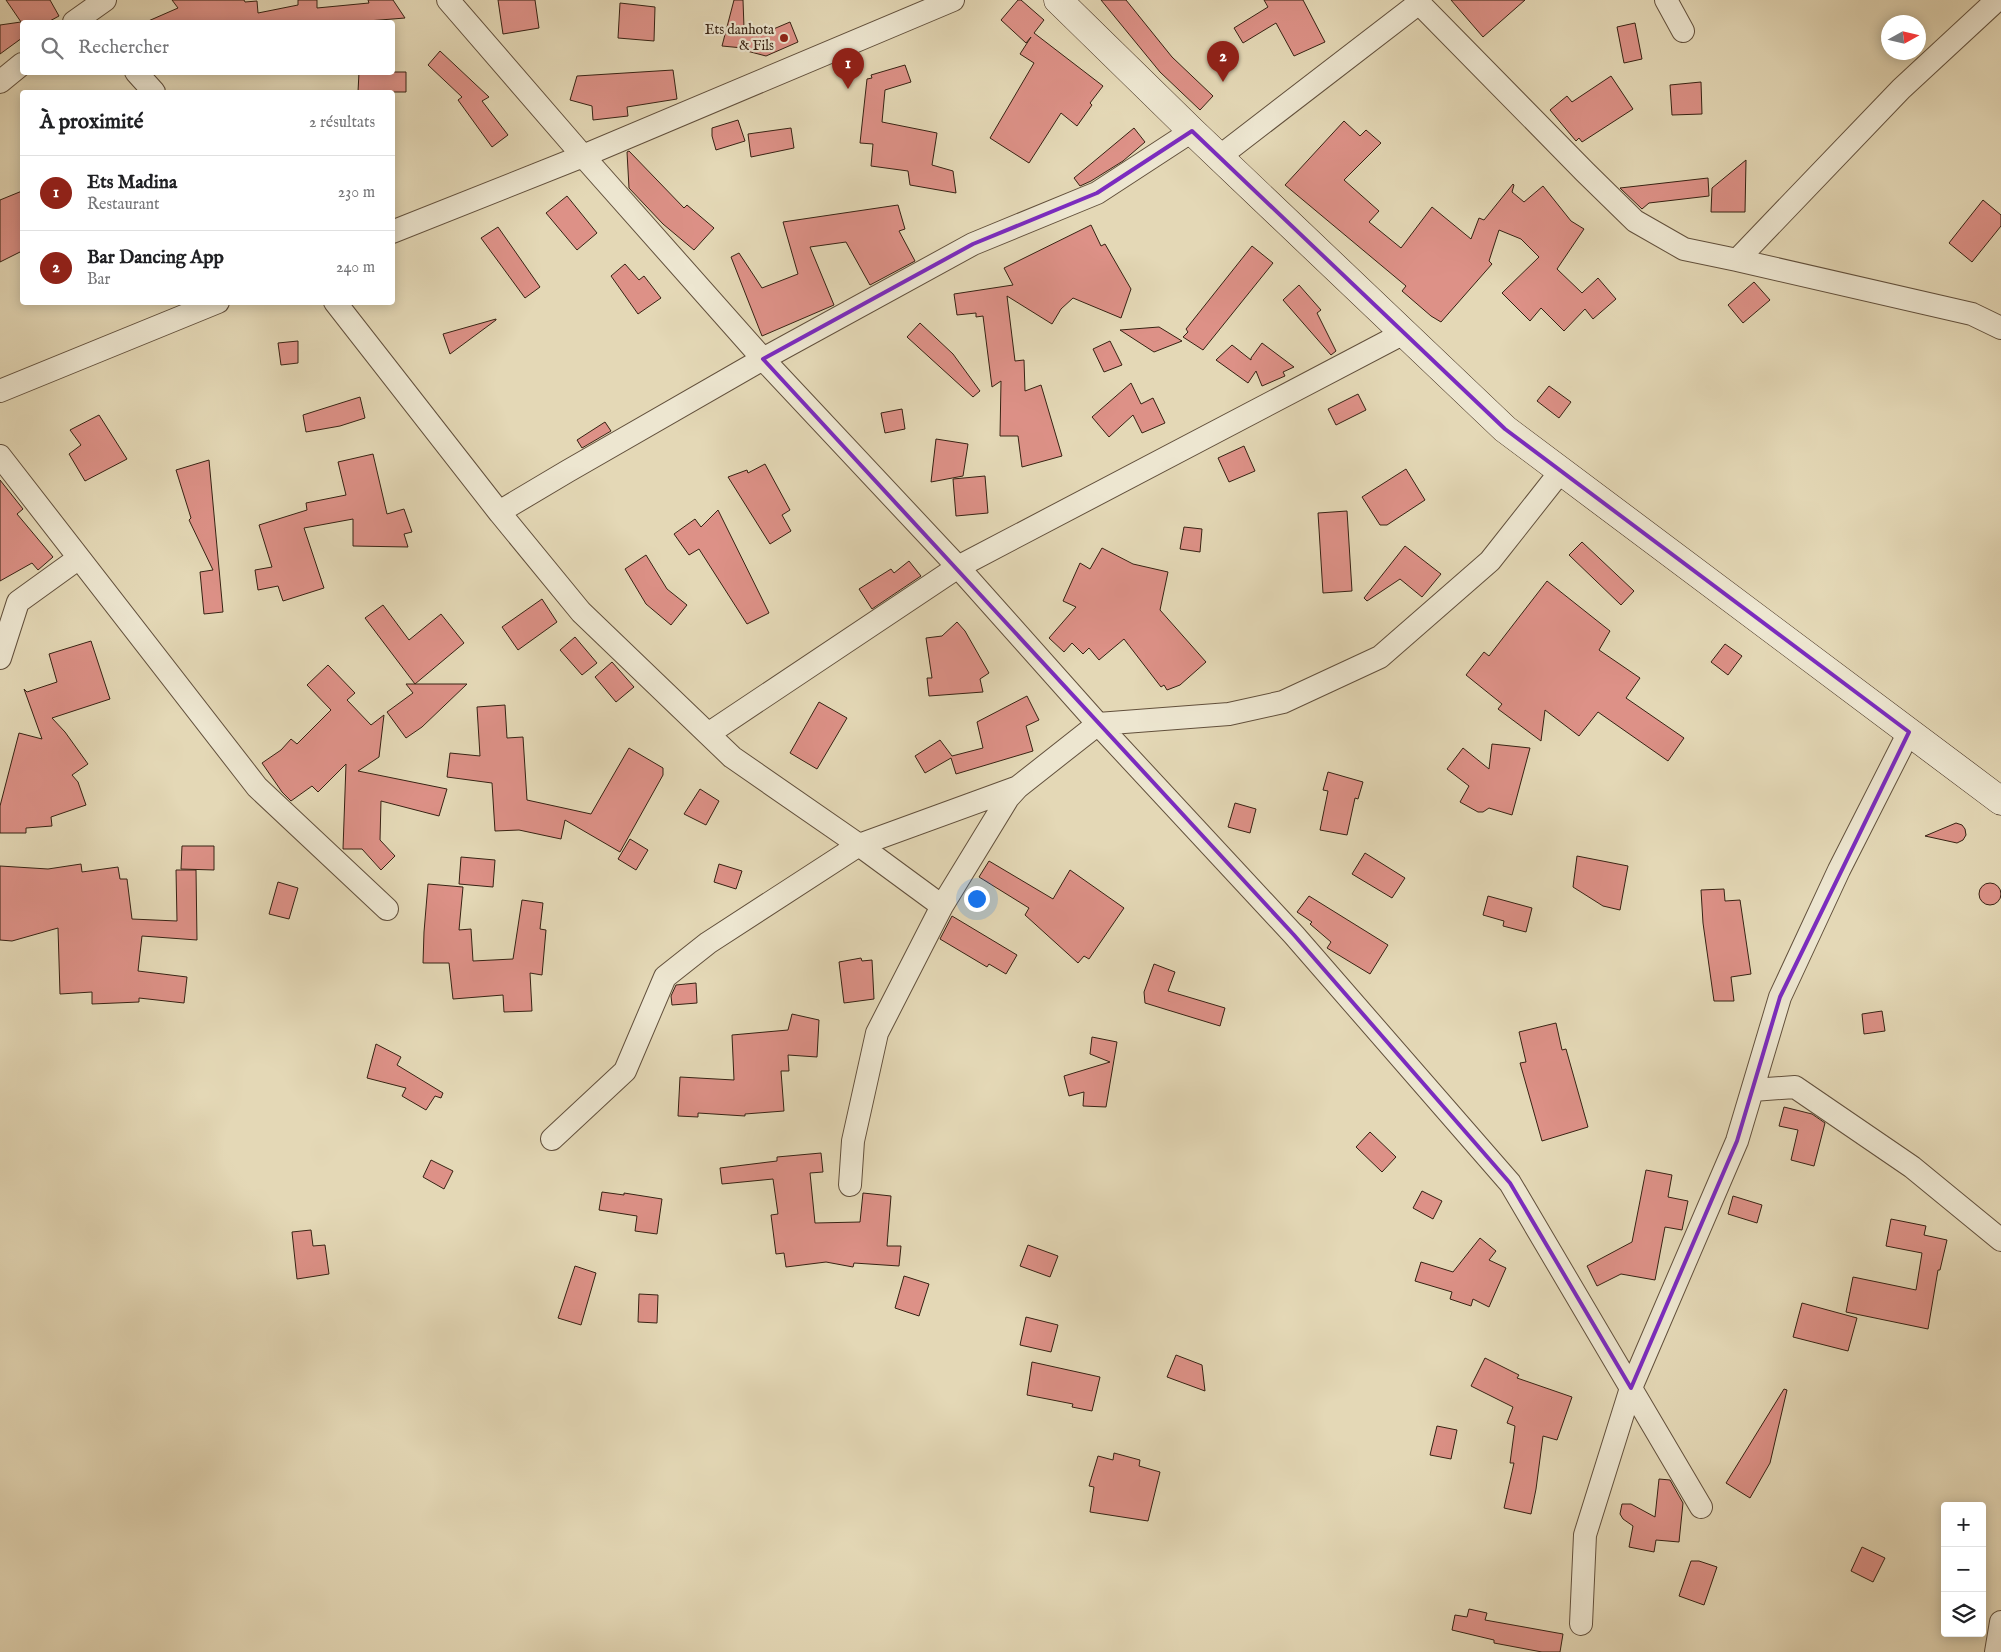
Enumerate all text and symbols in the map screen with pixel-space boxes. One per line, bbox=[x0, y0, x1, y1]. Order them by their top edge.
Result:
north arrow bbox=[1881, 15, 1926, 60]
search box bbox=[20, 20, 395, 75]
place label: Ets danhota & Fils bbox=[705, 21, 775, 55]
marker: Ets danhota & Fils bbox=[778, 32, 790, 44]
icon: search bbox=[38, 34, 66, 62]
text: Rechercher bbox=[78, 36, 169, 60]
pin: 2 bbox=[1207, 41, 1239, 82]
pin: 1 bbox=[832, 48, 864, 89]
text: À proximité bbox=[40, 109, 143, 136]
text: 2 résultats bbox=[309, 113, 375, 133]
text: Ets Madina bbox=[87, 171, 177, 195]
text: 1 bbox=[53, 183, 59, 203]
text: 230 m bbox=[338, 183, 375, 203]
text: Restaurant bbox=[87, 195, 160, 215]
text: Bar Dancing App bbox=[87, 246, 224, 270]
text: 2 bbox=[52, 258, 60, 278]
text: 240 m bbox=[336, 258, 375, 278]
text: Bar bbox=[87, 270, 110, 290]
your location bbox=[964, 886, 990, 912]
map controls bbox=[1941, 1502, 1986, 1637]
button: + bbox=[1941, 1502, 1986, 1547]
button: − bbox=[1941, 1547, 1986, 1592]
button: layers bbox=[1941, 1592, 1986, 1637]

